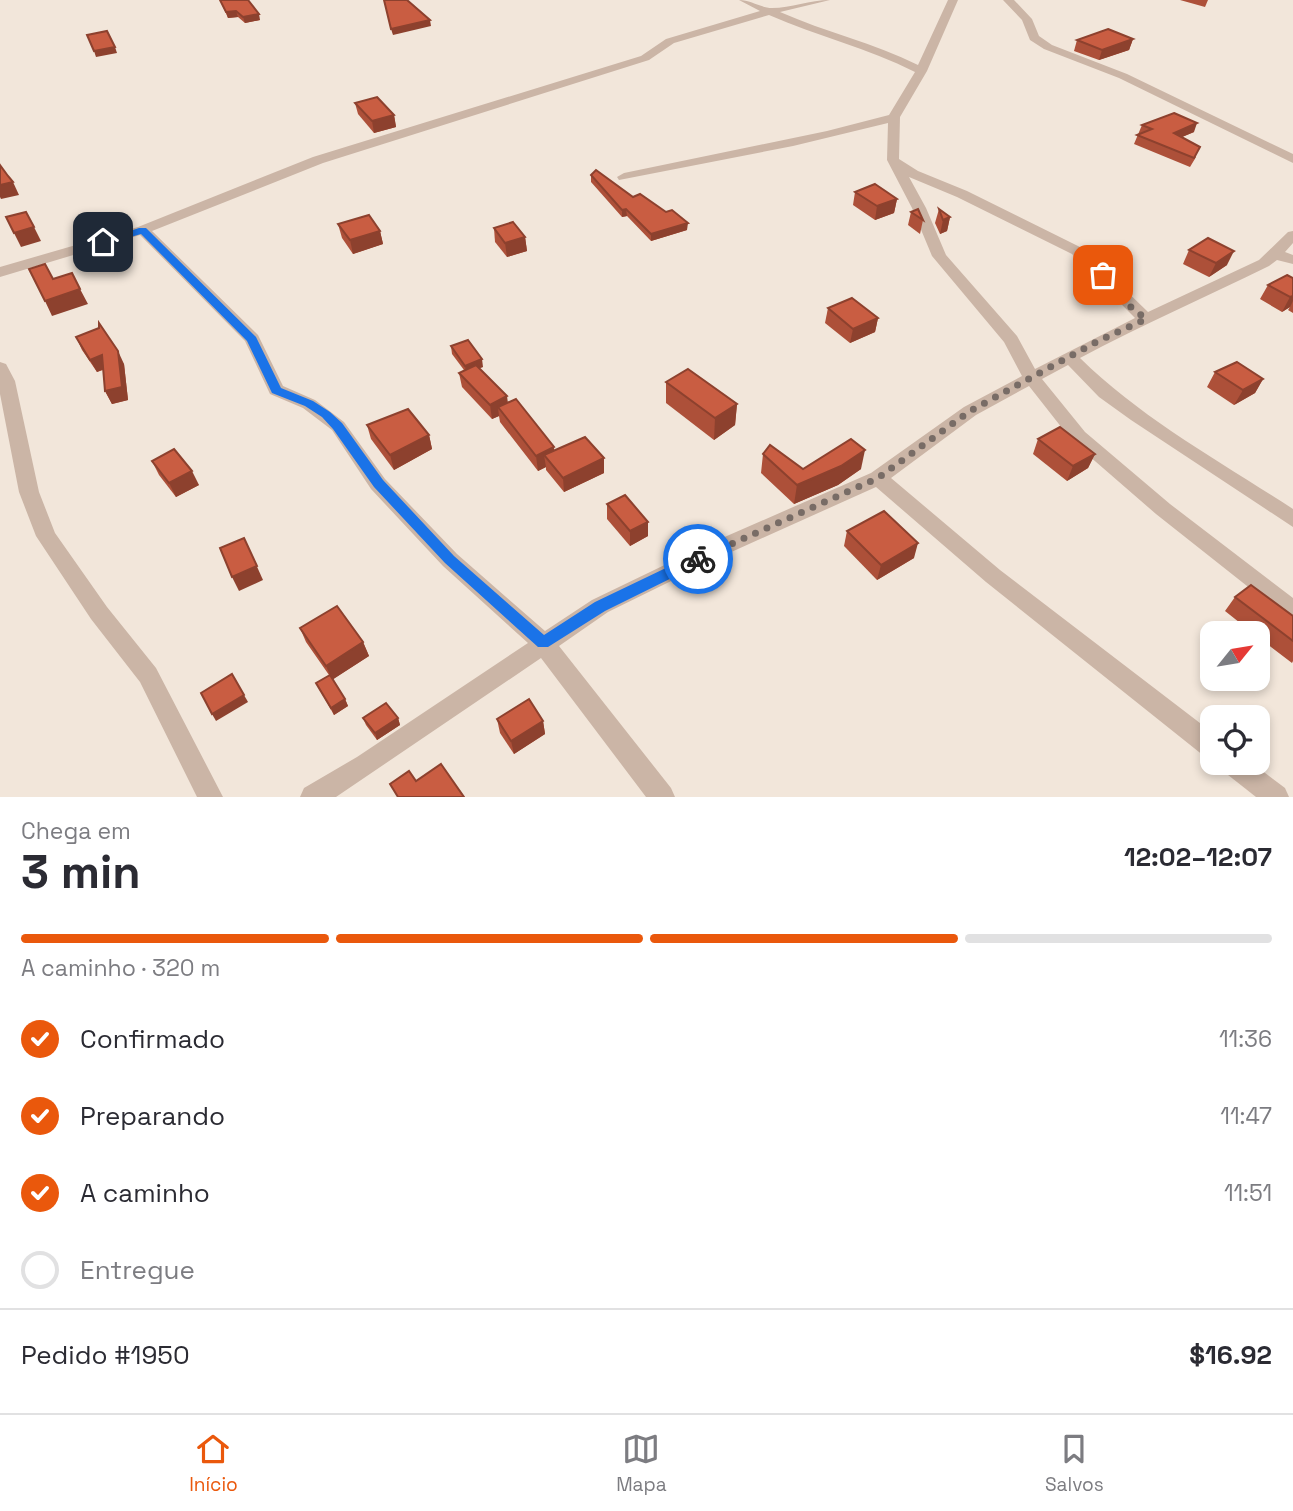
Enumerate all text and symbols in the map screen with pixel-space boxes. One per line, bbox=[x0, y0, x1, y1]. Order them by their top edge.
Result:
pin bbox=[73, 212, 133, 272]
icon: home bbox=[84, 223, 122, 261]
pin bbox=[1073, 245, 1133, 305]
icon: bag bbox=[1084, 256, 1122, 294]
courier bbox=[663, 524, 733, 594]
icon: bike bbox=[679, 540, 717, 578]
north arrow bbox=[1200, 621, 1270, 691]
map controls bbox=[1200, 621, 1270, 775]
button: locate bbox=[1200, 705, 1270, 775]
text: Chega em bbox=[21, 816, 131, 846]
text: 12:02–12:07 bbox=[1124, 840, 1272, 874]
text: 3 min bbox=[21, 843, 141, 901]
text: A caminho · 320 m bbox=[21, 953, 220, 983]
icon: check bbox=[21, 1020, 59, 1058]
text: Confirmado bbox=[80, 1022, 225, 1056]
text: 11:36 bbox=[1219, 1024, 1272, 1054]
icon: check bbox=[21, 1097, 59, 1135]
text: Preparando bbox=[80, 1099, 225, 1133]
text: 11:47 bbox=[1220, 1101, 1272, 1131]
icon: check bbox=[21, 1174, 59, 1212]
text: A caminho bbox=[80, 1176, 210, 1210]
text: 11:51 bbox=[1224, 1178, 1272, 1208]
text: Entregue bbox=[80, 1253, 195, 1287]
text: Pedido #1950 bbox=[21, 1338, 190, 1372]
text: $16.92 bbox=[1189, 1338, 1272, 1372]
tab: Início bbox=[189, 1430, 238, 1497]
tab: Mapa bbox=[616, 1430, 667, 1497]
tab: Salvos bbox=[1045, 1430, 1104, 1497]

